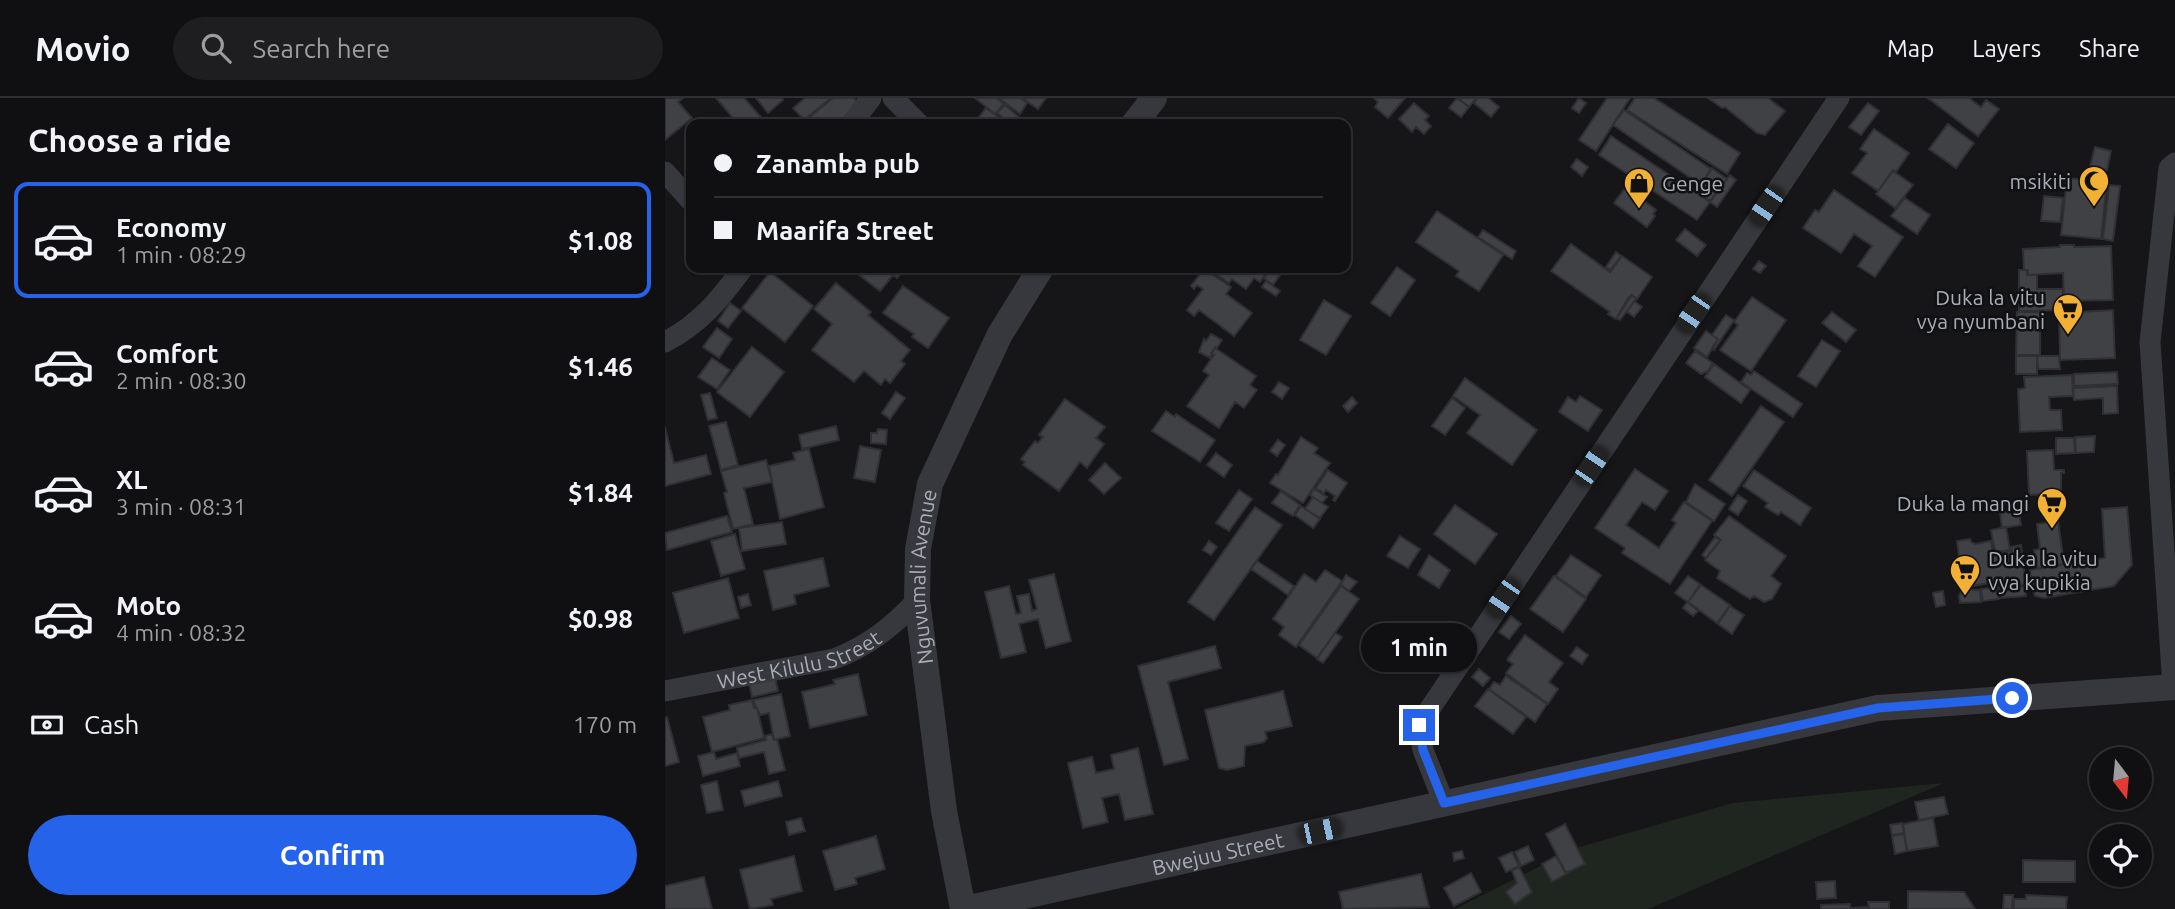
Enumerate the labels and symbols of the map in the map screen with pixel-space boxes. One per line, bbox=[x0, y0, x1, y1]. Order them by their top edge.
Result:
mosque icon: msikiti bbox=[2077, 164, 2111, 208]
shop icon: Genge bbox=[1622, 166, 1656, 210]
place label: msikiti bbox=[2010, 169, 2071, 193]
place label: Genge bbox=[1662, 171, 1723, 195]
car bbox=[1746, 183, 1787, 229]
place label: Duka la vitu vya nyumbani bbox=[1916, 285, 2045, 333]
car bbox=[1673, 290, 1714, 336]
supermarket icon: Duka la vitu vya nyumbani bbox=[2051, 292, 2085, 336]
car bbox=[1571, 443, 1612, 489]
supermarket icon: Duka la mangi bbox=[2035, 486, 2069, 530]
street label: Nguvumali Avenue bbox=[905, 487, 941, 666]
place label: Duka la mangi bbox=[1897, 491, 2029, 515]
place label: Duka la vitu vya kupikia bbox=[1988, 546, 2098, 594]
supermarket icon: Duka la vitu vya kupikia bbox=[1948, 553, 1982, 597]
car bbox=[1483, 575, 1524, 621]
callout: 1 min bbox=[1361, 624, 1477, 672]
street label: West Kilulu Street bbox=[715, 625, 885, 693]
route start bbox=[1996, 682, 2028, 714]
route end bbox=[1403, 709, 1435, 741]
north arrow bbox=[2089, 747, 2153, 810]
car bbox=[1298, 816, 1343, 846]
street label: Bwejuu Street bbox=[1150, 827, 1286, 879]

